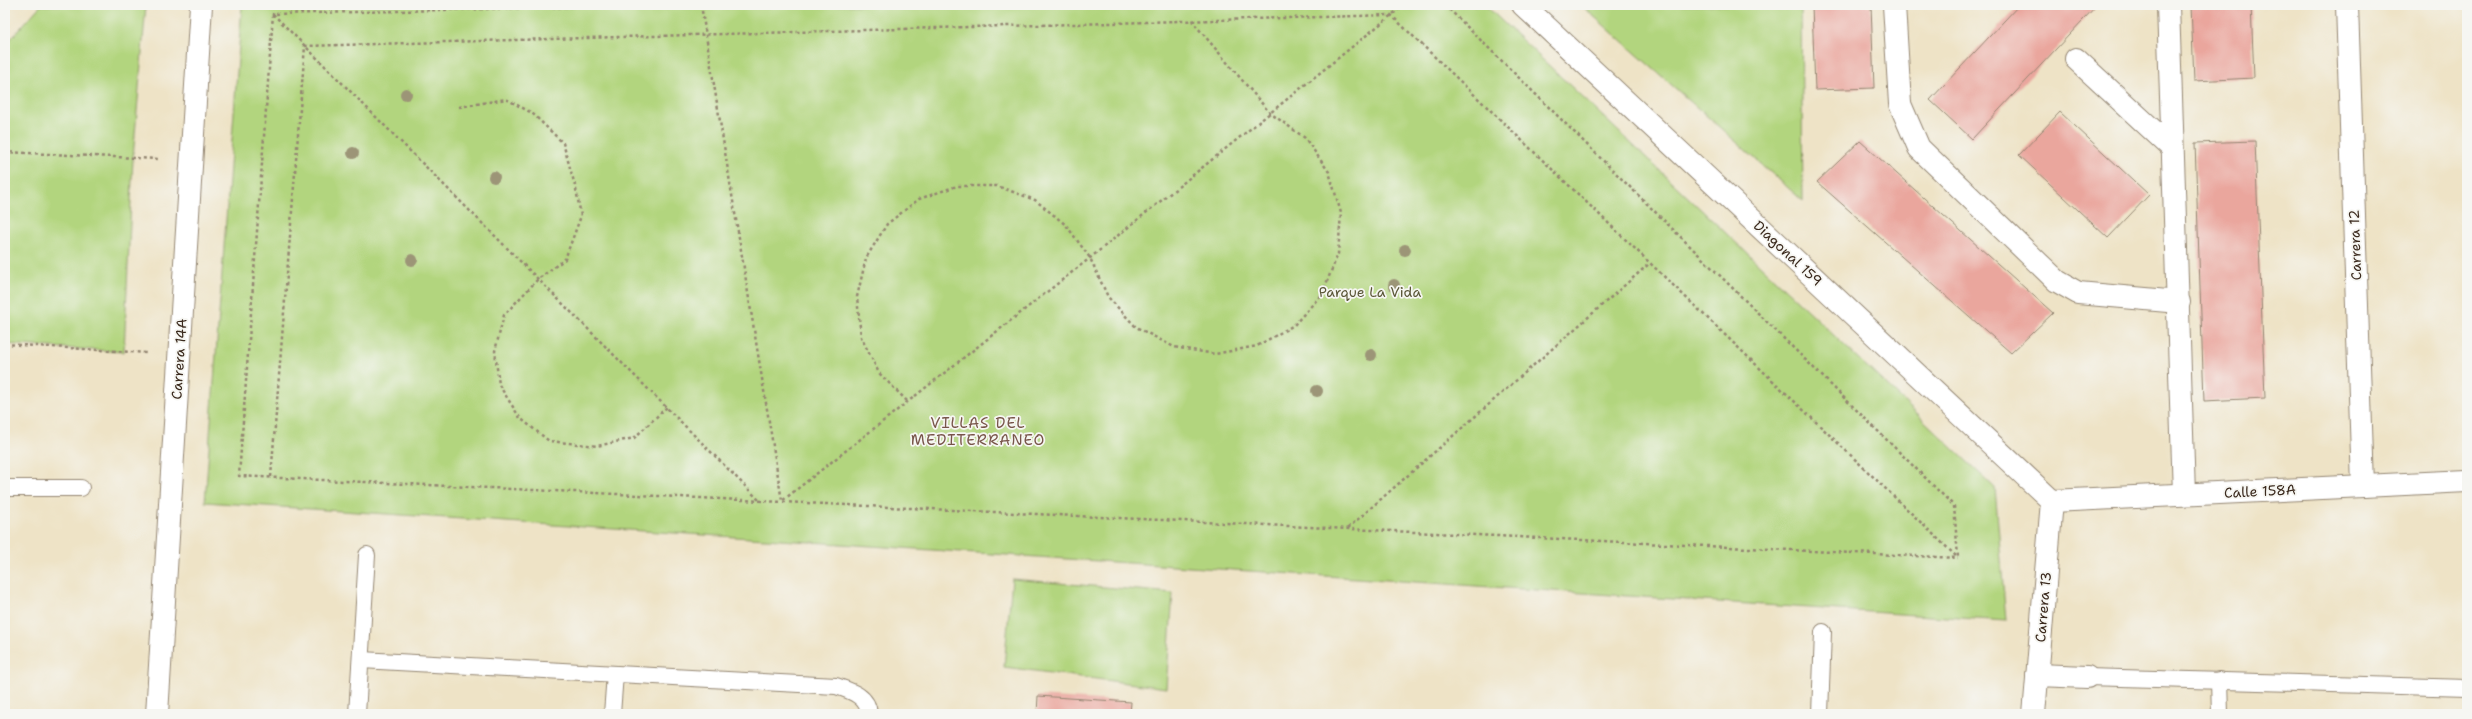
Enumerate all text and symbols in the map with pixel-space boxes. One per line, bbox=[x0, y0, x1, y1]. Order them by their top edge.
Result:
street label: Carrera 12 bbox=[2345, 209, 2365, 281]
street label: Diagonal 159 bbox=[1750, 216, 1826, 290]
park label: Parque La Vida bbox=[1319, 283, 1421, 301]
street label: Carrera 14A bbox=[167, 318, 191, 400]
district label: VILLAS DEL MEDITERRANEO bbox=[911, 413, 1045, 450]
street label: Calle 158A bbox=[2224, 480, 2296, 502]
street label: Carrera 13 bbox=[2031, 571, 2055, 643]

